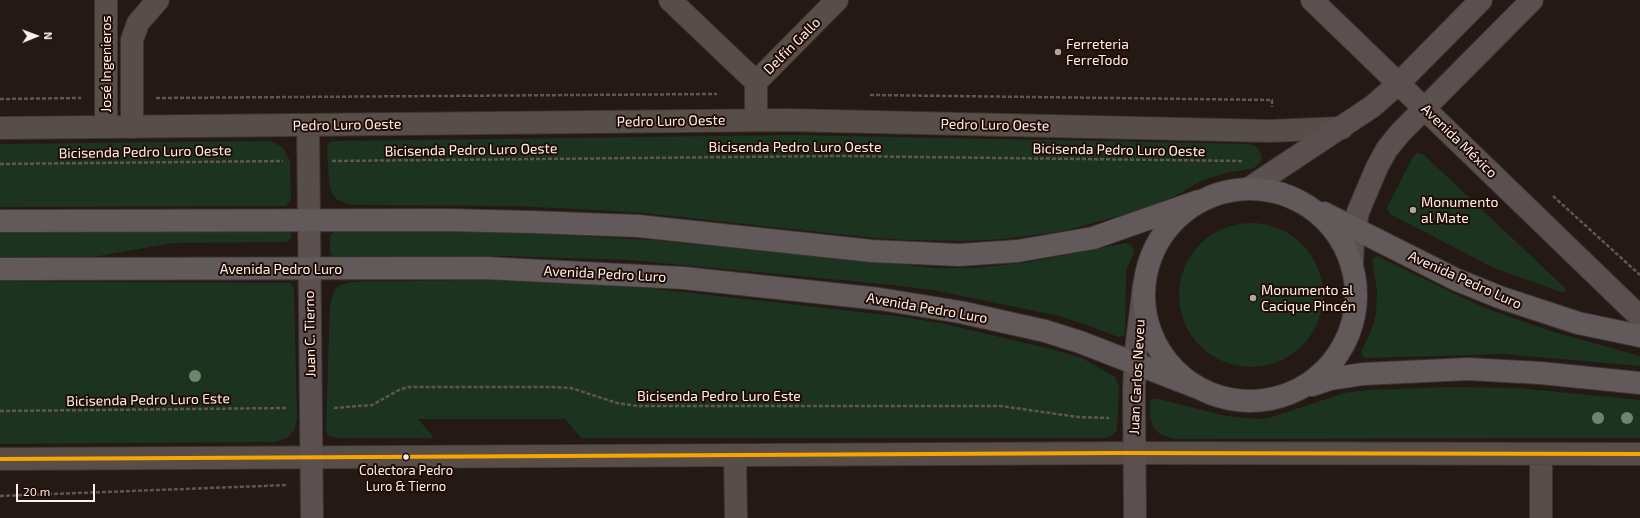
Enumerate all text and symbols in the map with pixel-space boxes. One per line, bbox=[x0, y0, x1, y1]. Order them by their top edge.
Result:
street label: Delfín Gallo bbox=[760, 14, 824, 78]
street label: José Ingenieros bbox=[98, 15, 114, 113]
north arrow bbox=[16, 16, 56, 56]
text: N bbox=[42, 32, 55, 40]
place label: Ferreteria FerreTodo bbox=[1066, 36, 1129, 68]
marker: Ferreteria FerreTodo bbox=[1053, 47, 1063, 57]
street label: Avenida México bbox=[1418, 101, 1500, 181]
street label: Pedro Luro Oeste bbox=[616, 112, 726, 130]
street label: Pedro Luro Oeste bbox=[292, 116, 402, 134]
street label: Pedro Luro Oeste bbox=[940, 116, 1050, 134]
street label: Bicisenda Pedro Luro Oeste bbox=[709, 139, 881, 155]
street label: Bicisenda Pedro Luro Oeste bbox=[384, 140, 558, 160]
street label: Bicisenda Pedro Luro Oeste bbox=[1032, 140, 1206, 160]
street label: Bicisenda Pedro Luro Oeste bbox=[58, 142, 232, 162]
place label: Monumento al Mate bbox=[1421, 194, 1499, 226]
marker: Monumento al Mate bbox=[1408, 205, 1418, 215]
street label: Avenida Pedro Luro bbox=[1406, 247, 1524, 313]
street label: Avenida Pedro Luro bbox=[220, 261, 342, 277]
street label: Avenida Pedro Luro bbox=[543, 262, 667, 286]
place label: Monumento al Cacique Pincén bbox=[1261, 282, 1356, 314]
street label: Avenida Pedro Luro bbox=[865, 289, 989, 327]
street label: Juan C. Tierno bbox=[301, 290, 319, 378]
marker: Monumento al Cacique Pincén bbox=[1248, 293, 1258, 303]
street label: Juan Carlos Neveu bbox=[1126, 319, 1148, 435]
street label: Bicisenda Pedro Luro Este bbox=[637, 388, 801, 404]
street label: Bicisenda Pedro Luro Este bbox=[66, 390, 230, 410]
marker: Colectora Pedro Luro & Tierno bbox=[401, 452, 411, 462]
place label: Colectora Pedro Luro & Tierno bbox=[359, 463, 453, 494]
scale bar bbox=[18, 476, 97, 502]
text: 20 m bbox=[23, 484, 50, 498]

